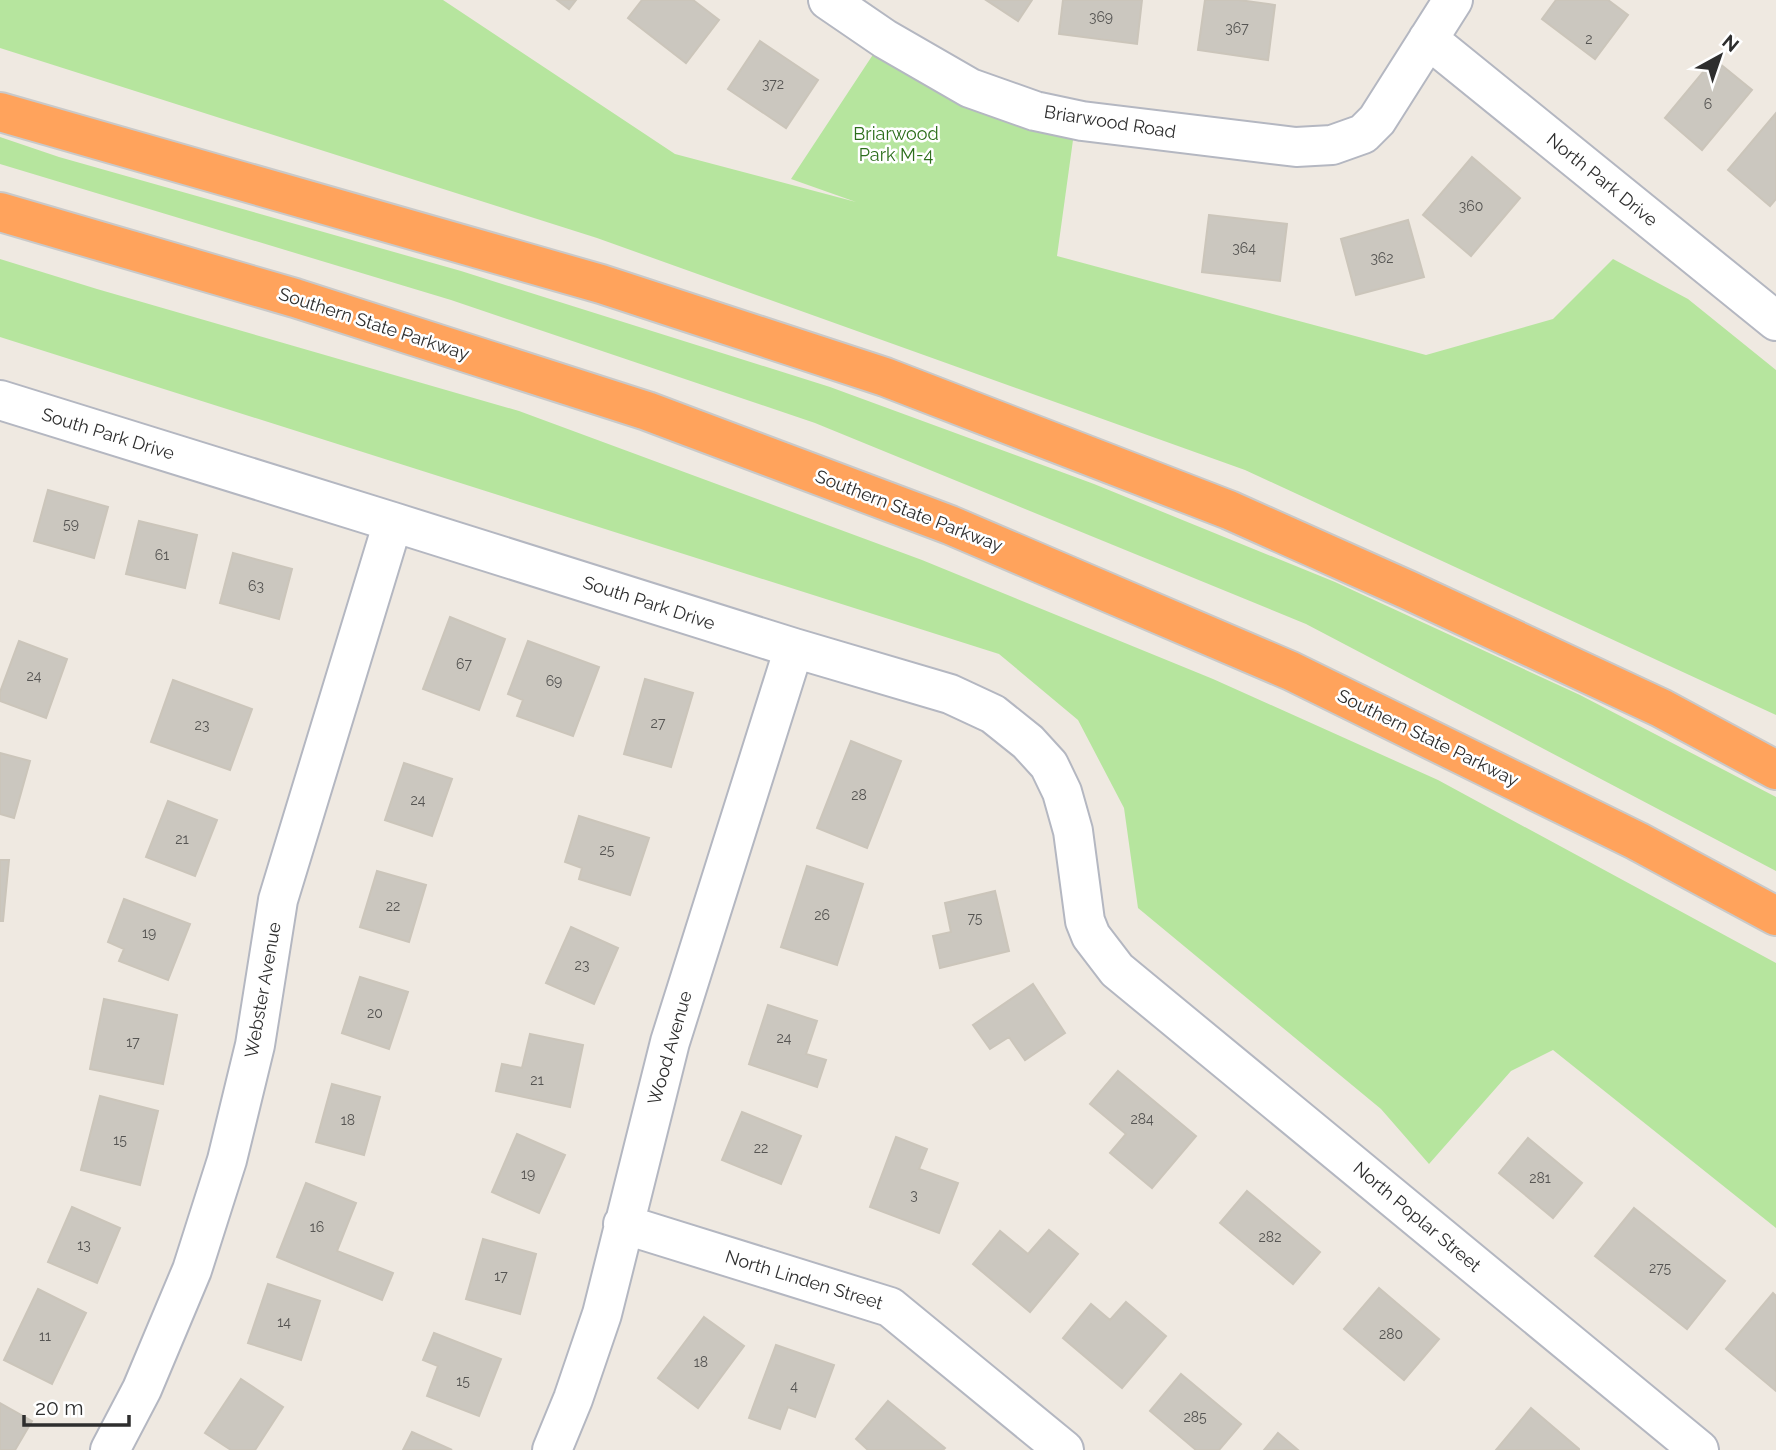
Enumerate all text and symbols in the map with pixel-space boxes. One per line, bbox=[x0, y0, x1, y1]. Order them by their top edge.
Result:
house number: 369 bbox=[1089, 9, 1113, 25]
house number: 367 bbox=[1225, 20, 1249, 36]
north arrow bbox=[1685, 21, 1755, 91]
text: N bbox=[1718, 30, 1744, 56]
house number: 2 bbox=[1585, 31, 1593, 47]
house number: 372 bbox=[762, 76, 784, 92]
house number: 6 bbox=[1704, 96, 1712, 112]
street label: Briarwood Road bbox=[1043, 101, 1177, 142]
park label: Briarwood Park M-4 bbox=[853, 123, 939, 165]
street label: North Park Drive bbox=[1543, 129, 1662, 231]
house number: 360 bbox=[1459, 198, 1483, 214]
house number: 364 bbox=[1232, 240, 1256, 256]
house number: 362 bbox=[1370, 250, 1394, 266]
street label: Southern State Parkway bbox=[276, 283, 472, 364]
street label: South Park Drive bbox=[39, 403, 177, 464]
street label: Southern State Parkway bbox=[813, 465, 1006, 556]
house number: 59 bbox=[63, 516, 79, 532]
house number: 61 bbox=[155, 547, 169, 563]
street label: South Park Drive bbox=[580, 571, 718, 634]
house number: 63 bbox=[248, 578, 264, 594]
house number: 67 bbox=[456, 656, 472, 672]
house number: 24 bbox=[27, 668, 42, 684]
house number: 69 bbox=[546, 673, 562, 689]
street label: Southern State Parkway bbox=[1334, 685, 1522, 791]
house number: 27 bbox=[651, 715, 666, 731]
house number: 23 bbox=[195, 717, 209, 733]
house number: 28 bbox=[851, 787, 867, 803]
house number: 24 bbox=[411, 792, 426, 808]
house number: 21 bbox=[175, 831, 189, 847]
house number: 25 bbox=[600, 842, 615, 858]
house number: 22 bbox=[386, 898, 400, 914]
house number: 26 bbox=[814, 907, 830, 923]
house number: 75 bbox=[968, 910, 983, 926]
street label: Webster Avenue bbox=[240, 920, 285, 1059]
house number: 19 bbox=[142, 925, 156, 941]
house number: 23 bbox=[575, 957, 589, 973]
street label: Wood Avenue bbox=[643, 988, 696, 1107]
house number: 20 bbox=[367, 1005, 383, 1021]
house number: 24 bbox=[777, 1030, 792, 1046]
house number: 17 bbox=[126, 1034, 140, 1050]
house number: 21 bbox=[530, 1072, 544, 1088]
house number: 284 bbox=[1130, 1111, 1154, 1127]
house number: 18 bbox=[341, 1112, 355, 1128]
house number: 15 bbox=[113, 1132, 127, 1148]
house number: 22 bbox=[754, 1140, 768, 1156]
street label: North Poplar Street bbox=[1349, 1157, 1485, 1276]
house number: 19 bbox=[521, 1166, 535, 1182]
house number: 281 bbox=[1529, 1170, 1551, 1186]
house number: 3 bbox=[910, 1187, 918, 1203]
house number: 16 bbox=[310, 1219, 324, 1235]
house number: 282 bbox=[1259, 1229, 1281, 1245]
house number: 13 bbox=[77, 1237, 91, 1253]
street label: North Linden Street bbox=[723, 1246, 885, 1313]
house number: 275 bbox=[1649, 1260, 1671, 1276]
house number: 17 bbox=[494, 1268, 508, 1284]
house number: 14 bbox=[277, 1314, 291, 1330]
house number: 280 bbox=[1379, 1326, 1403, 1342]
house number: 11 bbox=[39, 1328, 51, 1344]
house number: 18 bbox=[694, 1354, 708, 1370]
house number: 15 bbox=[456, 1373, 470, 1389]
house number: 4 bbox=[790, 1378, 798, 1394]
scale bar bbox=[24, 1384, 130, 1428]
text: 20 m bbox=[35, 1395, 83, 1420]
house number: 285 bbox=[1183, 1409, 1207, 1425]

